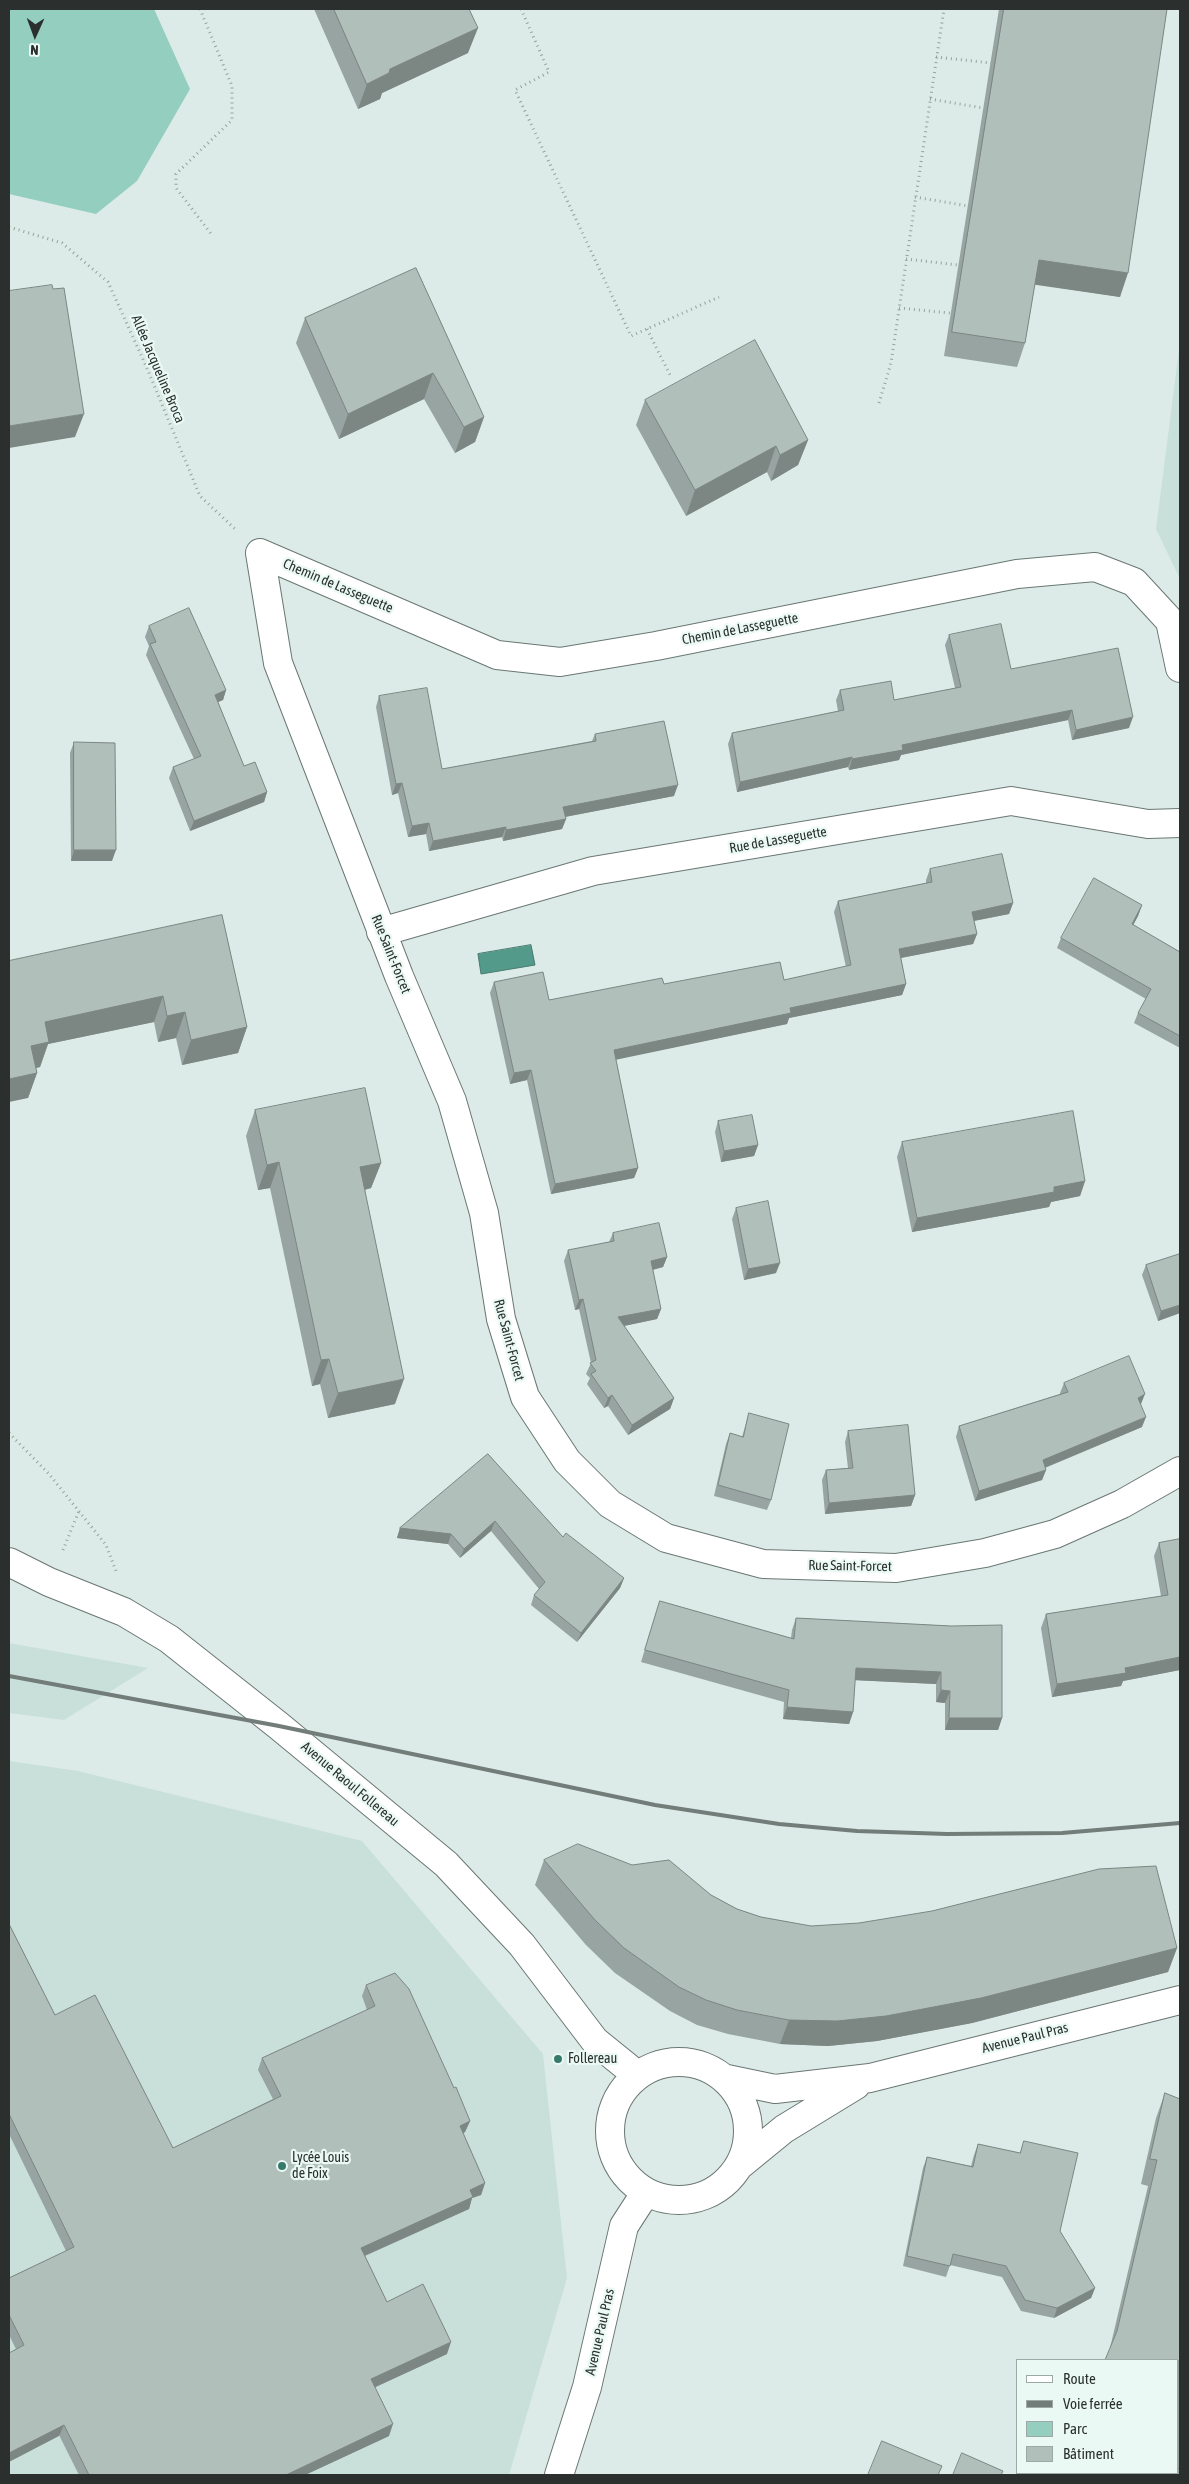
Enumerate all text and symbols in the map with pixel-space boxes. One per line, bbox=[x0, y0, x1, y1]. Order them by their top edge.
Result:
north arrow bbox=[10, 10, 60, 60]
text: N bbox=[30, 42, 39, 58]
street label: Allée Jacqueline Broca bbox=[128, 312, 188, 426]
street label: Chemin de Lasseguette bbox=[280, 555, 396, 617]
street label: Chemin de Lasseguette bbox=[681, 610, 799, 648]
street label: Rue de Lasseguette bbox=[728, 823, 828, 857]
street label: Rue Saint-Forcet bbox=[368, 912, 414, 996]
street label: Rue Saint-Forcet bbox=[490, 1297, 528, 1383]
street label: Rue Saint-Forcet bbox=[808, 1557, 892, 1575]
street label: Avenue Raoul Follereau bbox=[298, 1738, 402, 1830]
street label: Avenue Paul Pras bbox=[980, 2019, 1070, 2057]
place label: Follereau bbox=[568, 2051, 617, 2067]
marker: Follereau bbox=[552, 2053, 564, 2065]
place label: Lycée Louis de Foix bbox=[292, 2150, 349, 2182]
marker: Lycée Louis de Foix bbox=[276, 2160, 288, 2172]
street label: Avenue Paul Pras bbox=[582, 2287, 618, 2377]
legend bbox=[1016, 2359, 1179, 2474]
text: Route bbox=[1063, 2370, 1096, 2387]
text: Voie ferrée bbox=[1063, 2395, 1123, 2412]
text: Parc bbox=[1063, 2420, 1087, 2437]
text: Bâtiment bbox=[1063, 2445, 1114, 2462]

